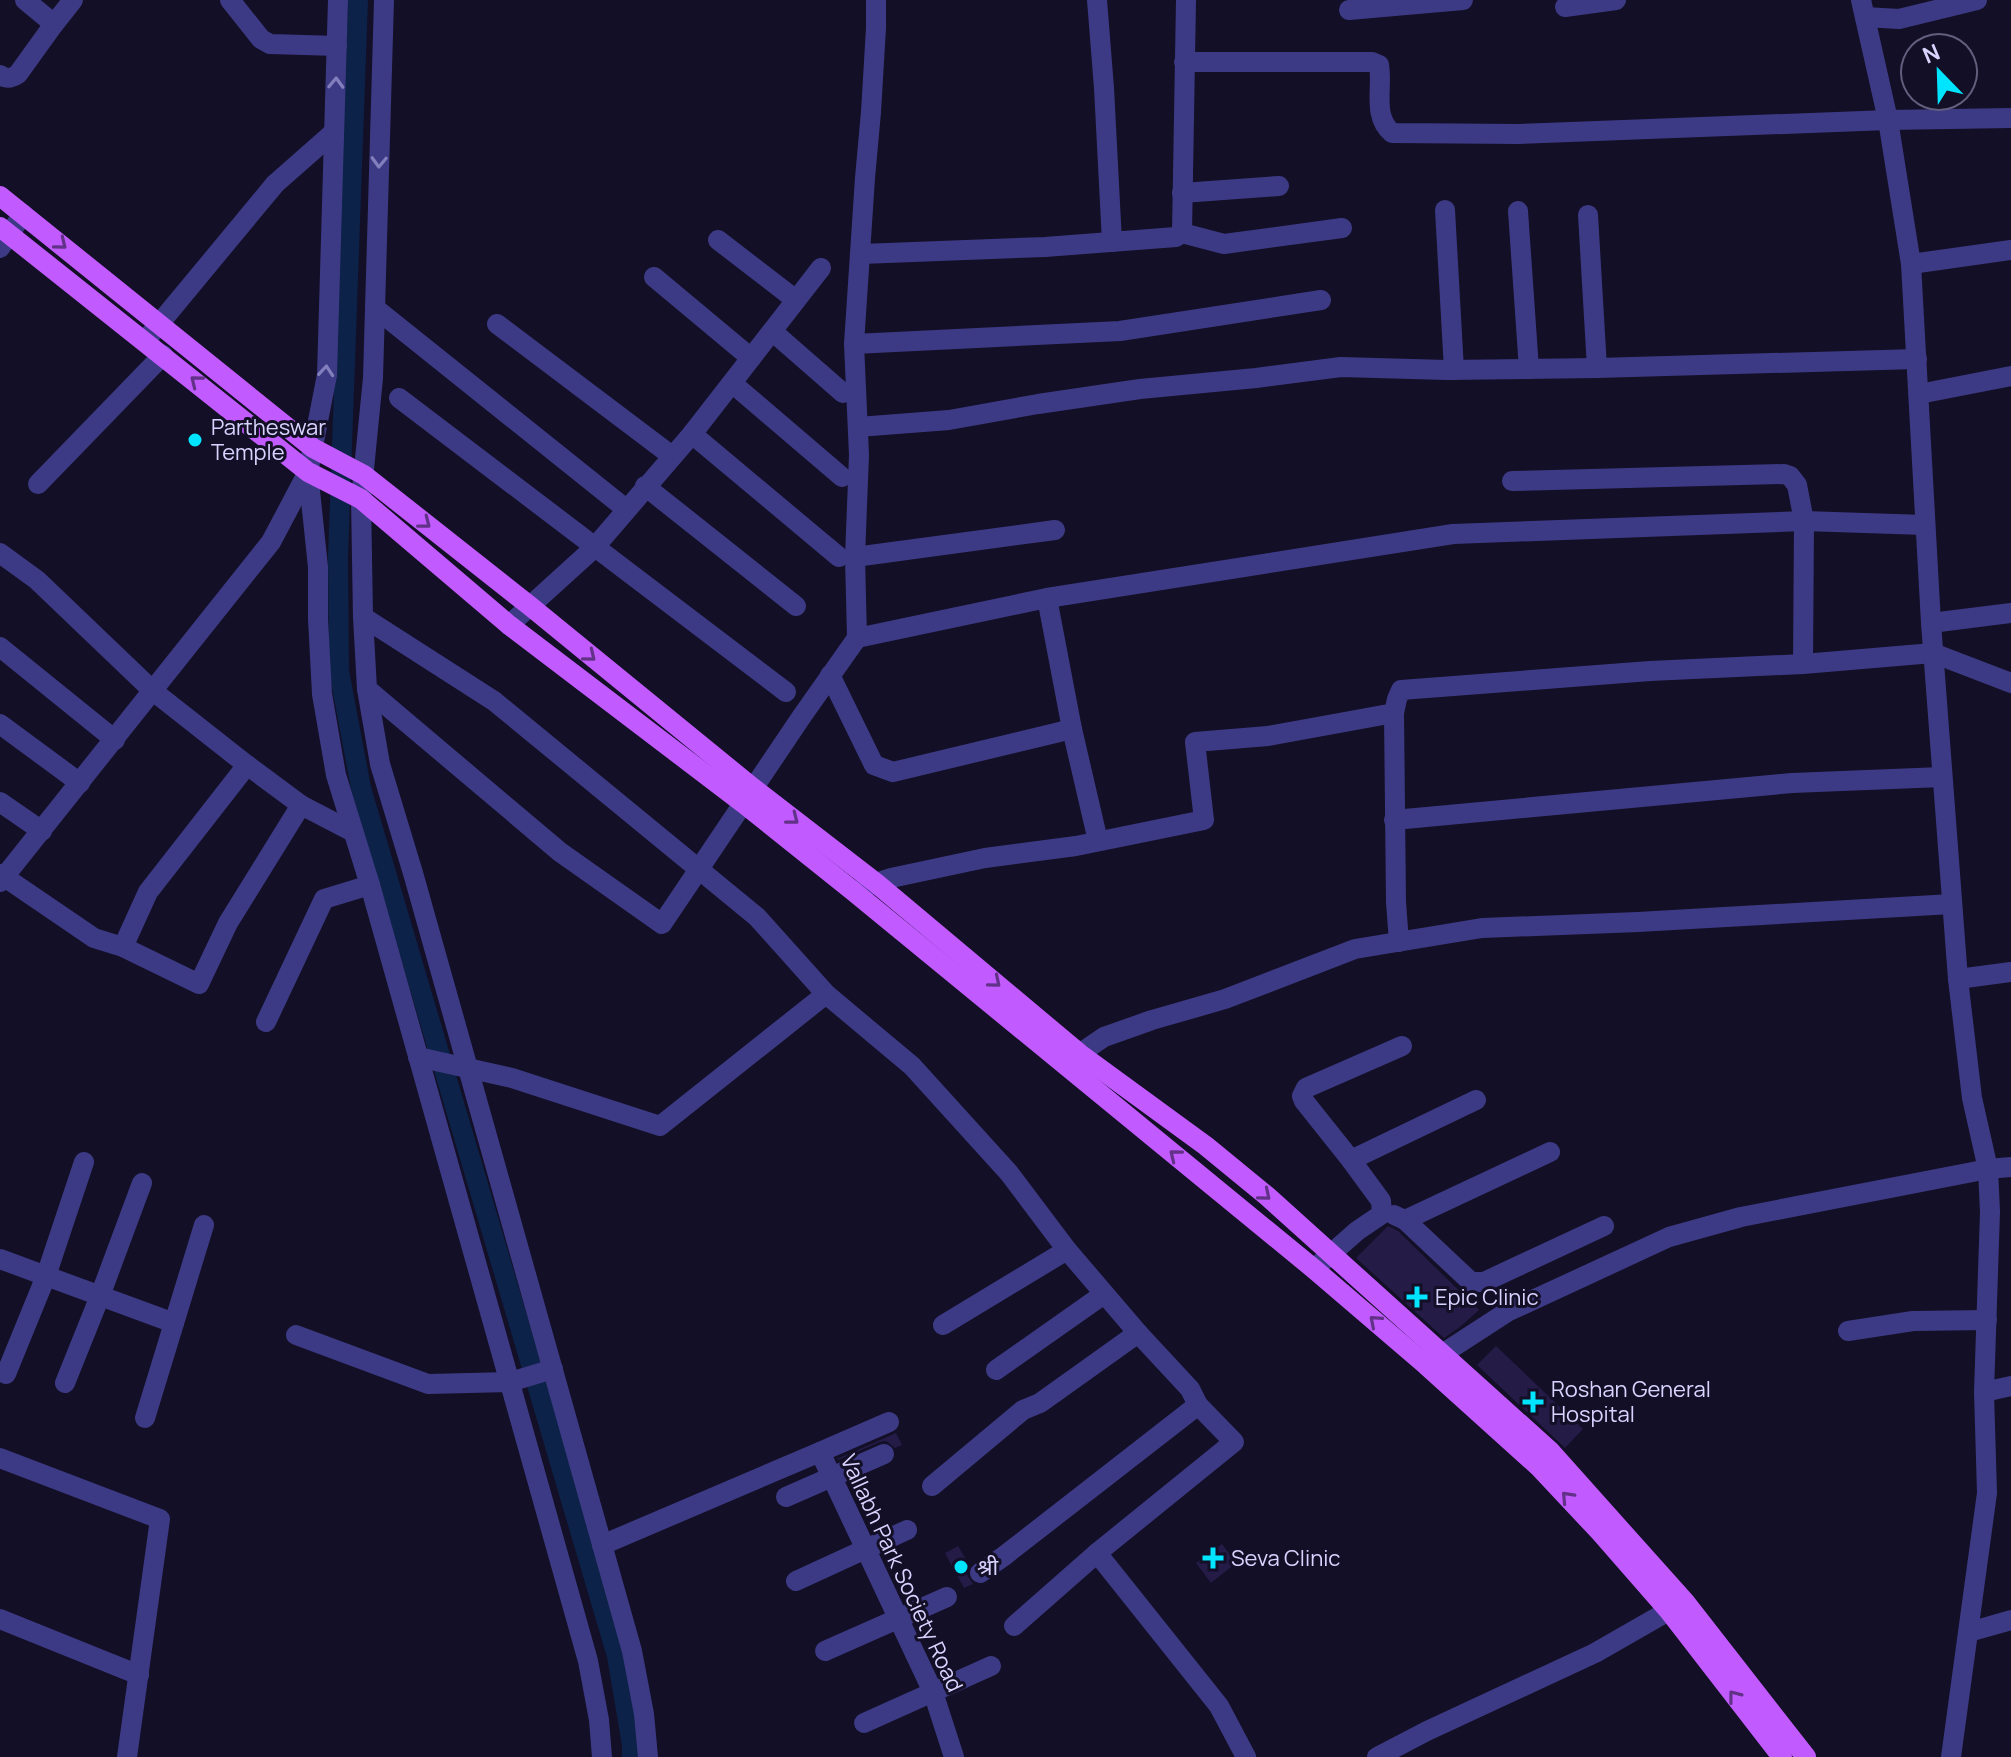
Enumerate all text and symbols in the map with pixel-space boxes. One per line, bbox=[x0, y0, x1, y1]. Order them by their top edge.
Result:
north arrow bbox=[1899, 32, 1979, 112]
text: N bbox=[1918, 37, 1944, 70]
one-way arrow bbox=[327, 76, 345, 89]
one-way arrow bbox=[371, 156, 388, 169]
one-way arrow bbox=[52, 235, 67, 249]
one-way arrow bbox=[317, 364, 334, 377]
one-way arrow bbox=[190, 377, 205, 391]
place label: Partheswar Temple bbox=[211, 412, 326, 467]
marker: Partheswar Temple bbox=[186, 431, 204, 449]
one-way arrow bbox=[416, 514, 431, 528]
one-way arrow bbox=[581, 646, 596, 660]
one-way arrow bbox=[784, 809, 799, 823]
one-way arrow bbox=[986, 972, 1000, 987]
one-way arrow bbox=[1170, 1150, 1185, 1165]
one-way arrow bbox=[1256, 1185, 1270, 1200]
place label: Epic Clinic bbox=[1435, 1282, 1539, 1312]
marker: Epic Clinic bbox=[1406, 1286, 1428, 1308]
one-way arrow bbox=[1370, 1316, 1385, 1331]
place label: Roshan General Hospital bbox=[1551, 1374, 1711, 1429]
marker: Roshan General Hospital bbox=[1522, 1391, 1544, 1413]
street label: Vallabh Park Society Road bbox=[834, 1449, 970, 1697]
one-way arrow bbox=[1562, 1492, 1576, 1506]
place label: Seva Clinic bbox=[1231, 1543, 1341, 1573]
marker: Seva Clinic bbox=[1202, 1547, 1224, 1569]
place label: श्री bbox=[977, 1552, 999, 1582]
marker: श्री bbox=[952, 1558, 970, 1576]
one-way arrow bbox=[1730, 1690, 1744, 1704]

